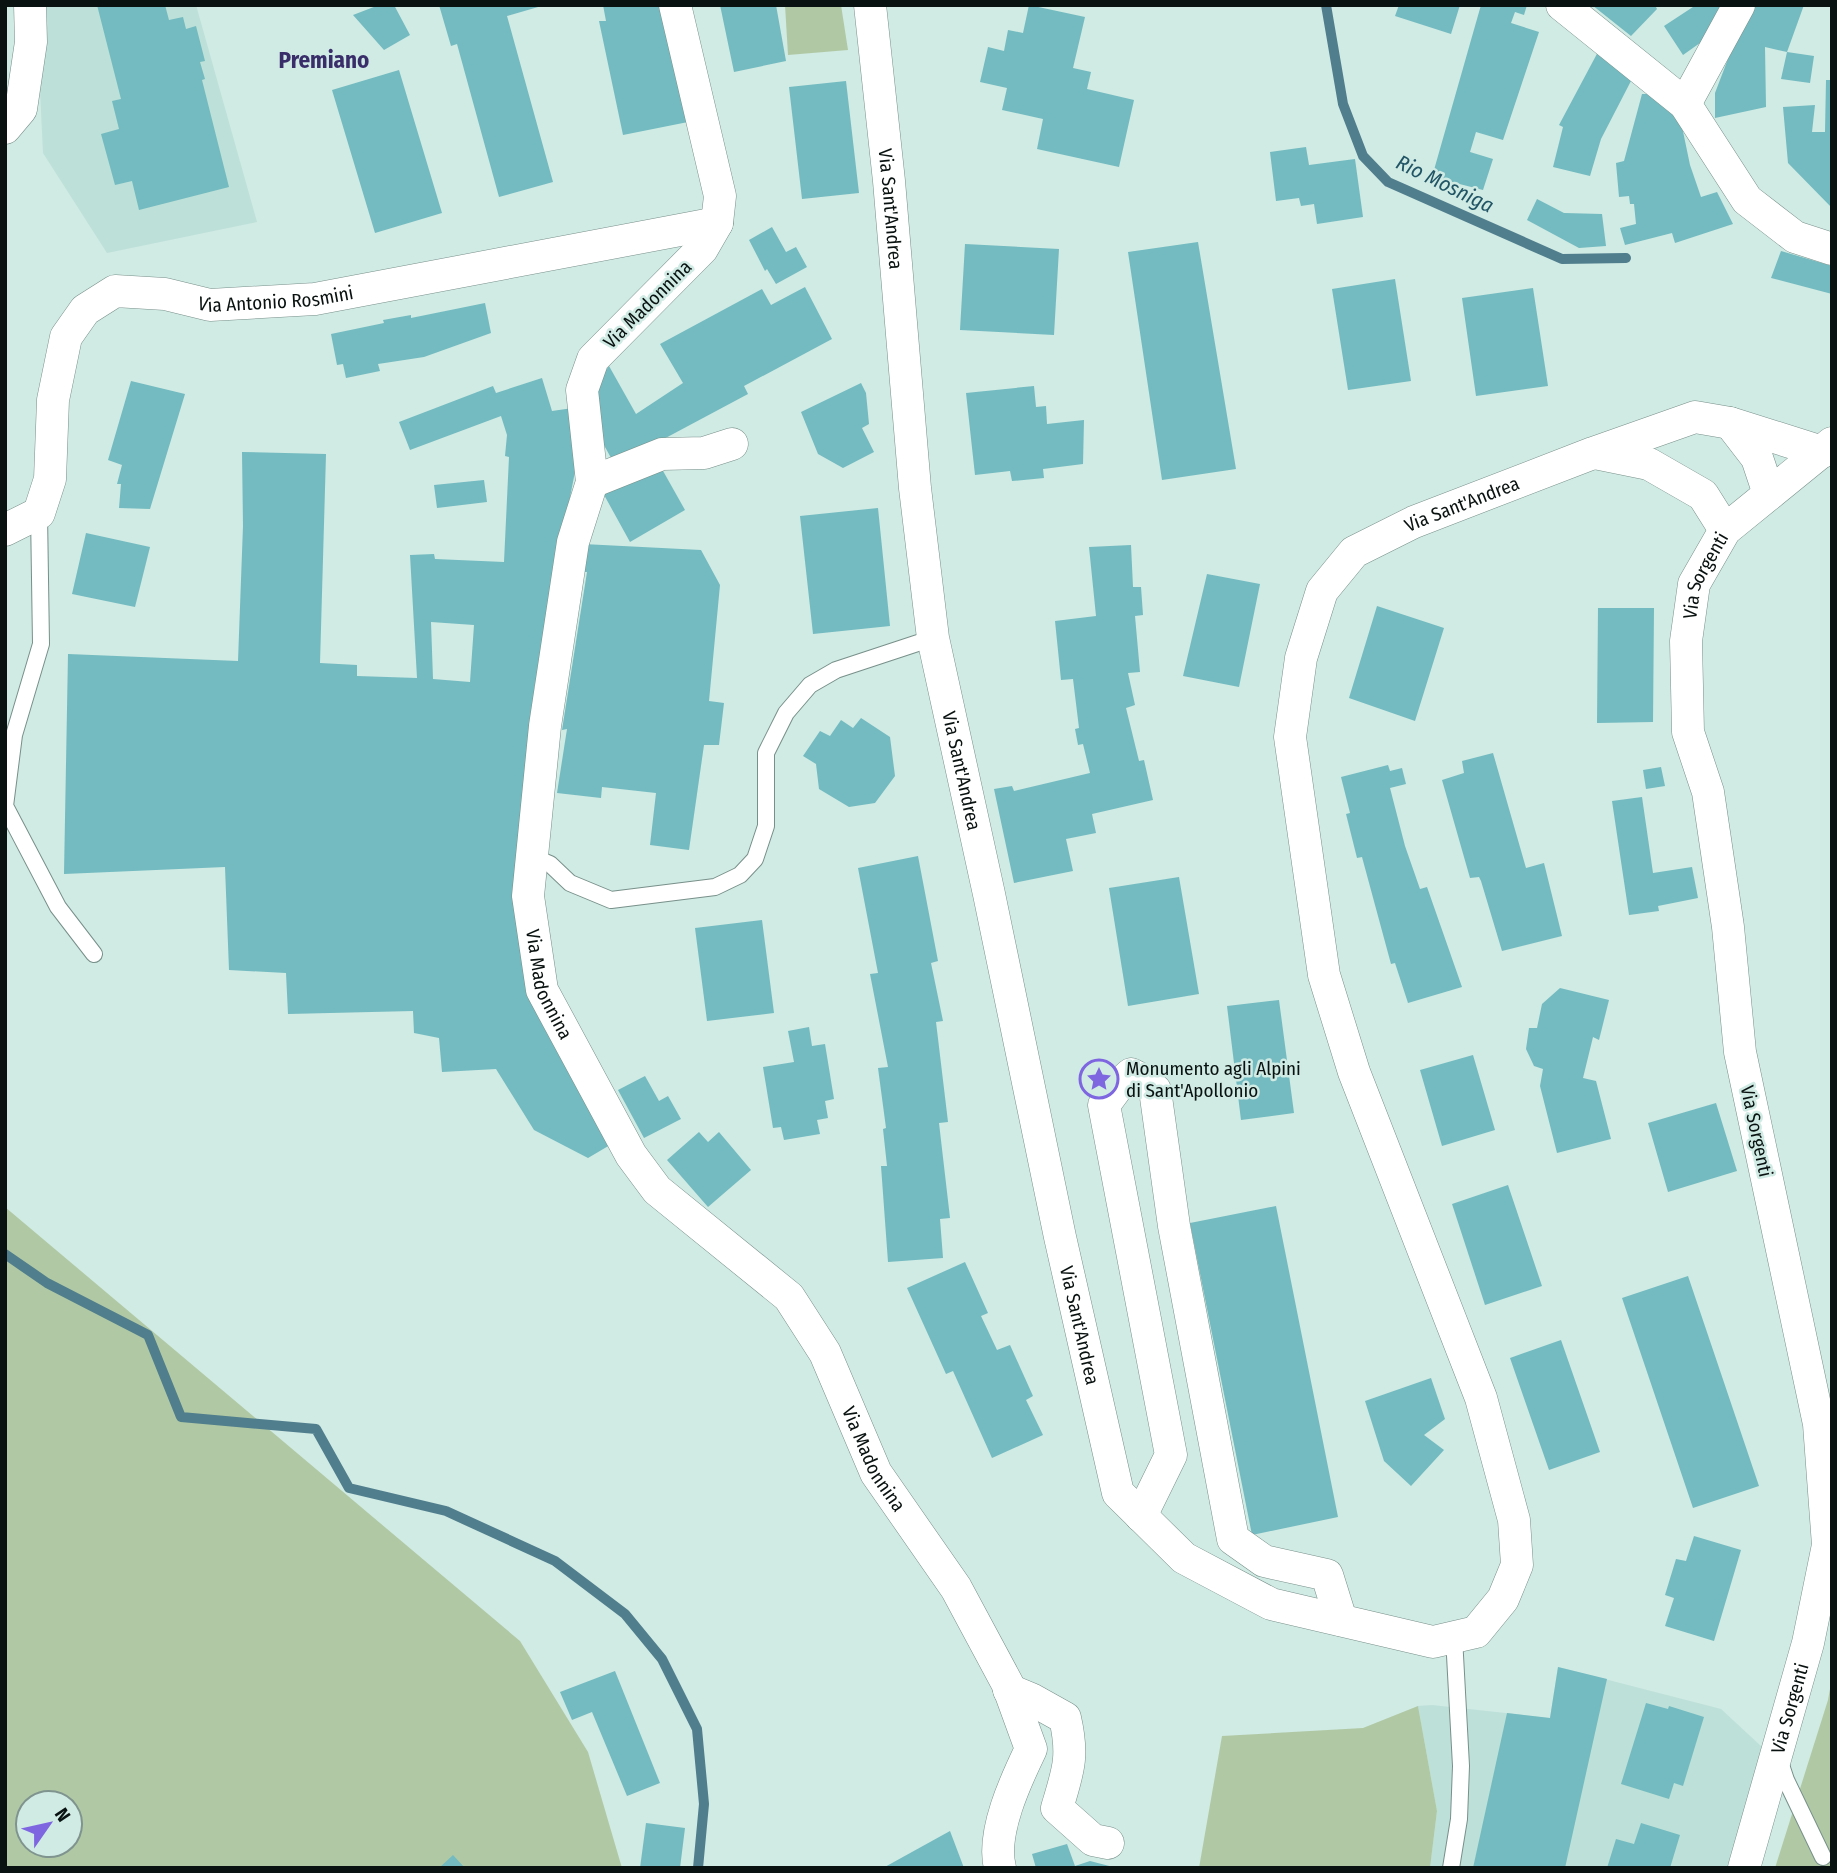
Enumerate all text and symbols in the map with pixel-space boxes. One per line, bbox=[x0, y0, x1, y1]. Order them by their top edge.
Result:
district label: Premiano bbox=[279, 46, 369, 74]
street label: Via Sant'Andrea bbox=[874, 147, 907, 270]
water label: Rio Mosniga bbox=[1392, 149, 1498, 219]
street label: Via Madonnina bbox=[598, 255, 696, 353]
street label: Via Antonio Rosmini bbox=[195, 281, 355, 317]
street label: Via Sant'Andrea bbox=[1401, 472, 1523, 537]
street label: Via Sorgenti bbox=[1678, 528, 1733, 620]
street label: Via Sant'Andrea bbox=[937, 709, 986, 832]
street label: Via Madonnina bbox=[521, 928, 577, 1043]
place label: Monumento agli Alpini di Sant'Apollonio bbox=[1126, 1057, 1301, 1102]
place icon: Monumento agli Alpini di Sant'Apollonio bbox=[1078, 1058, 1120, 1100]
street label: Via Sorgenti bbox=[1736, 1083, 1777, 1179]
street label: Via Sant'Andrea bbox=[1055, 1264, 1104, 1387]
street label: Via Madonnina bbox=[837, 1403, 910, 1516]
street label: Via Sorgenti bbox=[1766, 1661, 1814, 1756]
north arrow bbox=[14, 1789, 84, 1859]
text: N bbox=[50, 1804, 75, 1826]

